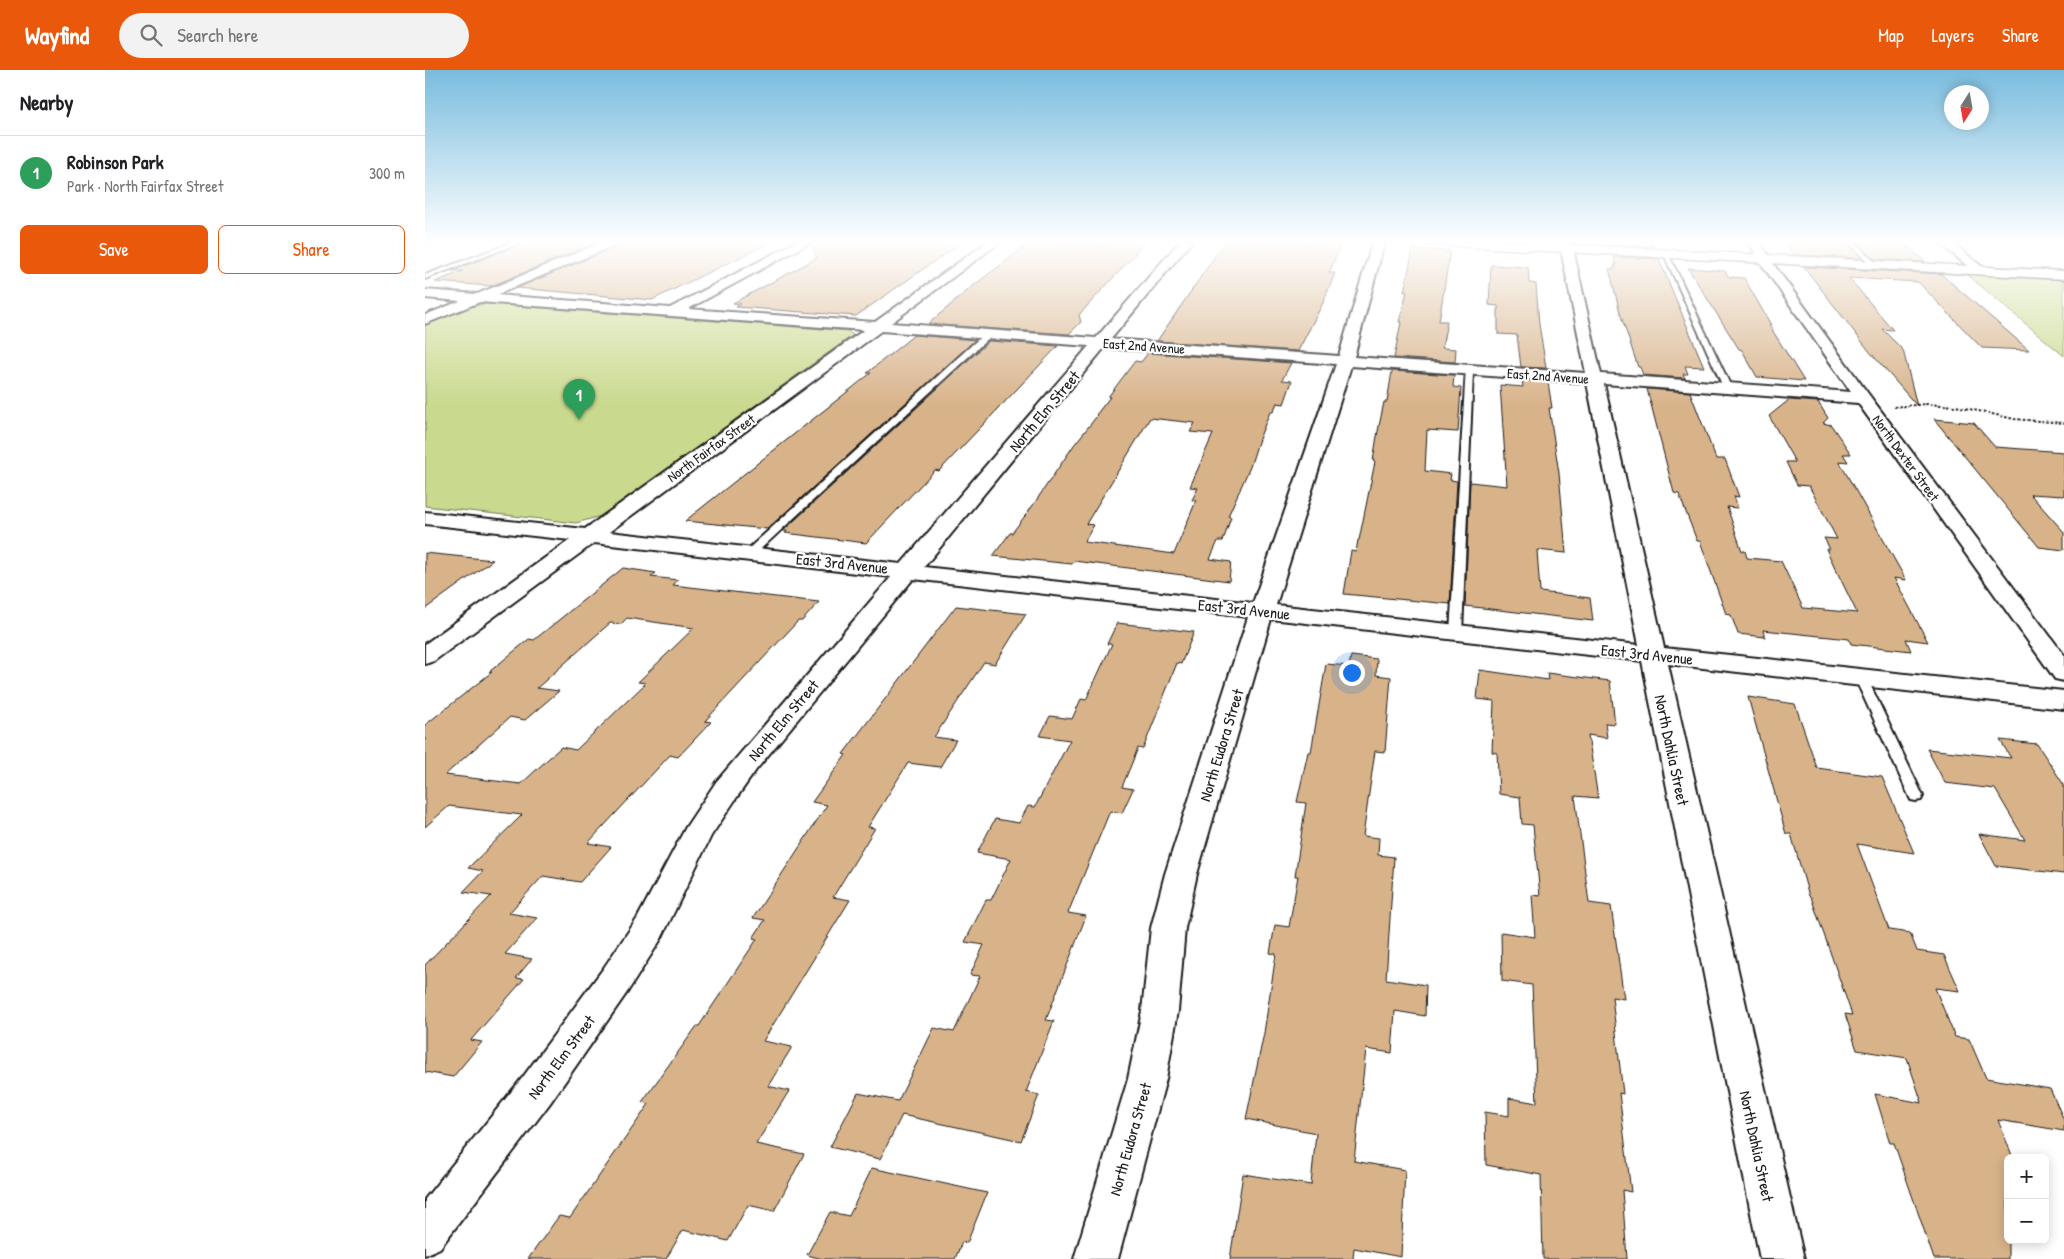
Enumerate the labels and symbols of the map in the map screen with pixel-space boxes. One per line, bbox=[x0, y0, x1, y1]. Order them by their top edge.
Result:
north arrow bbox=[1944, 85, 1989, 130]
street label: East 2nd Avenue bbox=[1102, 333, 1186, 358]
street label: East 2nd Avenue bbox=[1506, 363, 1590, 388]
street label: North Elm Street bbox=[1003, 365, 1085, 456]
pin: 1 bbox=[563, 379, 595, 420]
street label: North Fairfax Street bbox=[663, 409, 759, 486]
street label: North Dexter Street bbox=[1869, 411, 1944, 505]
street label: East 3rd Avenue bbox=[795, 547, 890, 579]
street label: East 3rd Avenue bbox=[1197, 593, 1292, 625]
street label: East 3rd Avenue bbox=[1600, 638, 1695, 670]
your location bbox=[1339, 660, 1365, 686]
street label: North Elm Street bbox=[742, 674, 824, 765]
street label: North Eudora Street bbox=[1193, 686, 1249, 804]
street label: North Dahlia Street bbox=[1650, 693, 1695, 808]
street label: North Elm Street bbox=[522, 1010, 600, 1104]
street label: North Eudora Street bbox=[1103, 1079, 1157, 1198]
street label: North Dahlia Street bbox=[1735, 1089, 1780, 1204]

